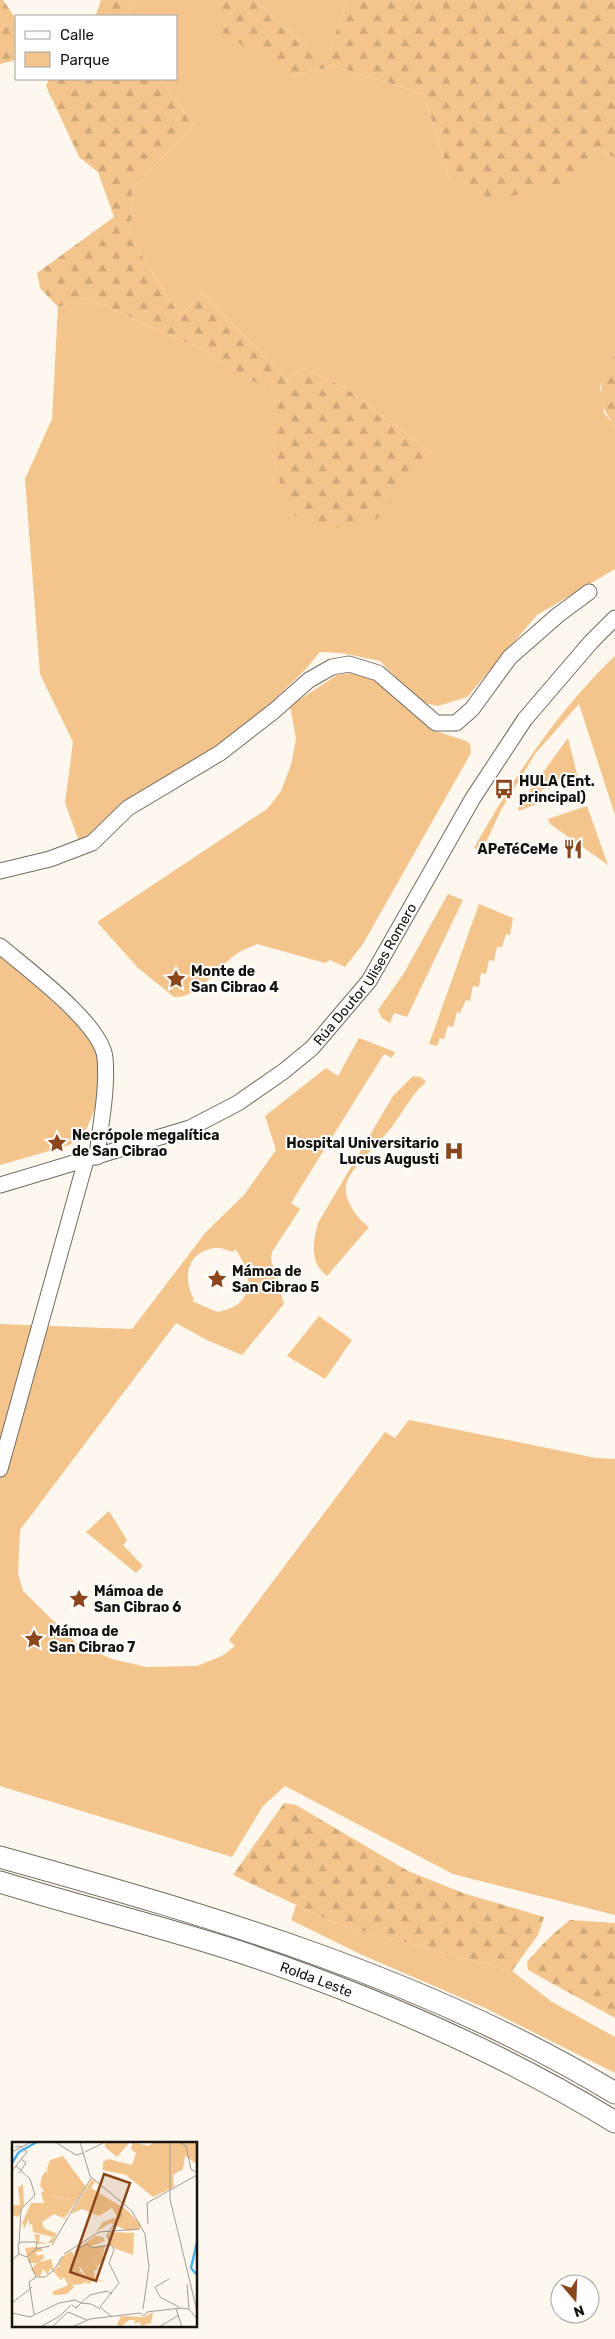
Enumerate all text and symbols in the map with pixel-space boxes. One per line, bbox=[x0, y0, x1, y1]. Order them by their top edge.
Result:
legend bbox=[15, 15, 178, 80]
text: Calle bbox=[60, 26, 94, 44]
text: Parque bbox=[60, 51, 110, 69]
place label: HULA (Ent. principal) bbox=[519, 773, 595, 806]
bus stop icon: HULA (Ent. principal) bbox=[493, 778, 515, 800]
restaurant icon: APeTéCeMe bbox=[562, 838, 584, 860]
place label: APeTéCeMe bbox=[478, 841, 558, 858]
street label: Rúa Doutor Ulises Romero bbox=[310, 900, 420, 1049]
place label: Monte de San Cibrao 4 bbox=[191, 963, 279, 996]
place icon: Monte de San Cibrao 4 bbox=[165, 968, 187, 990]
place label: Necrópole megalítica de San Cibrao bbox=[72, 1127, 220, 1160]
place icon: Necrópole megalítica de San Cibrao bbox=[46, 1132, 68, 1154]
place label: Hospital Universitario Lucus Augusti bbox=[286, 1135, 439, 1168]
hospital icon: Hospital Universitario Lucus Augusti bbox=[443, 1140, 465, 1162]
place label: Mámoa de San Cibrao 5 bbox=[232, 1263, 319, 1296]
place icon: Mámoa de San Cibrao 5 bbox=[206, 1268, 228, 1290]
place label: Mámoa de San Cibrao 6 bbox=[94, 1583, 181, 1616]
place icon: Mámoa de San Cibrao 6 bbox=[68, 1588, 90, 1610]
place label: Mámoa de San Cibrao 7 bbox=[49, 1623, 135, 1656]
place icon: Mámoa de San Cibrao 7 bbox=[23, 1628, 45, 1650]
street label: Rolda Leste bbox=[278, 1958, 355, 2001]
inset map bbox=[12, 2142, 198, 2326]
north arrow bbox=[550, 2274, 600, 2324]
text: N bbox=[572, 2301, 587, 2320]

